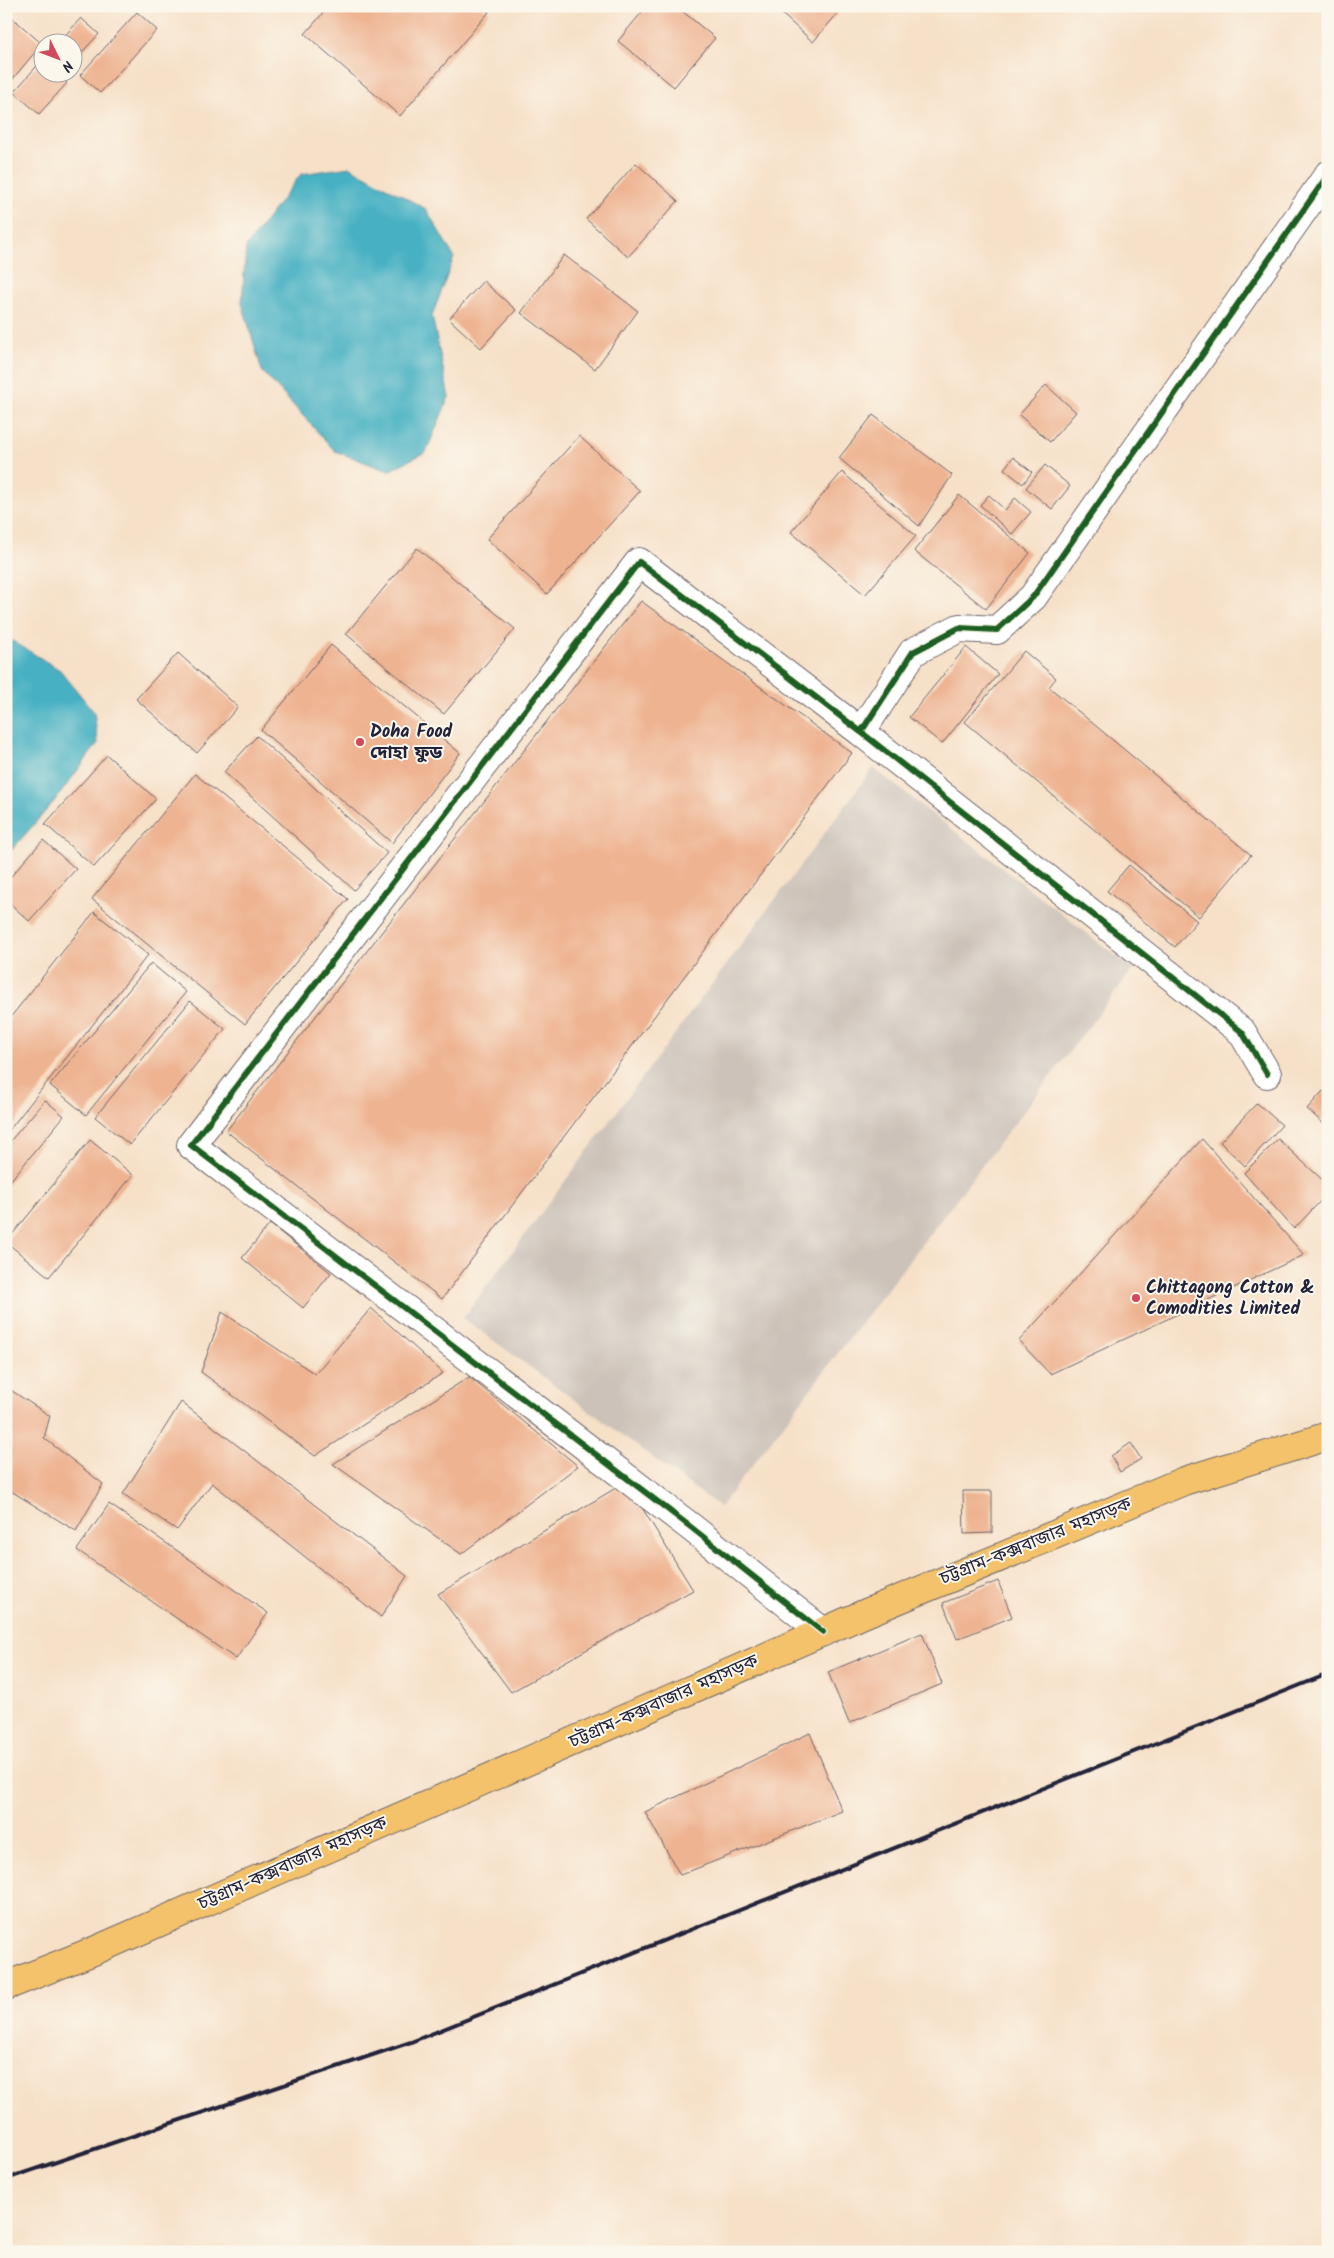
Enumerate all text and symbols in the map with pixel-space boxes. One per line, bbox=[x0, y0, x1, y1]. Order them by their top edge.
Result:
north arrow bbox=[32, 32, 82, 82]
text: N bbox=[56, 55, 78, 77]
place label: Doha Food দোহা ফুড bbox=[370, 718, 453, 768]
marker: Doha Food দোহা ফুড bbox=[354, 736, 366, 748]
place label: Chittagong Cotton & Comodities Limited bbox=[1146, 1274, 1315, 1324]
marker: Chittagong Cotton & Comodities Limited bbox=[1130, 1292, 1142, 1304]
street label: চট্টগ্রাম-কক্সবাজার মহাসড়ক bbox=[935, 1490, 1137, 1594]
street label: চট্টগ্রাম-কক্সবাজার মহাসড়ক bbox=[564, 1647, 764, 1757]
street label: চট্টগ্রাম-কক্সবাজার মহাসড়ক bbox=[193, 1809, 393, 1919]

